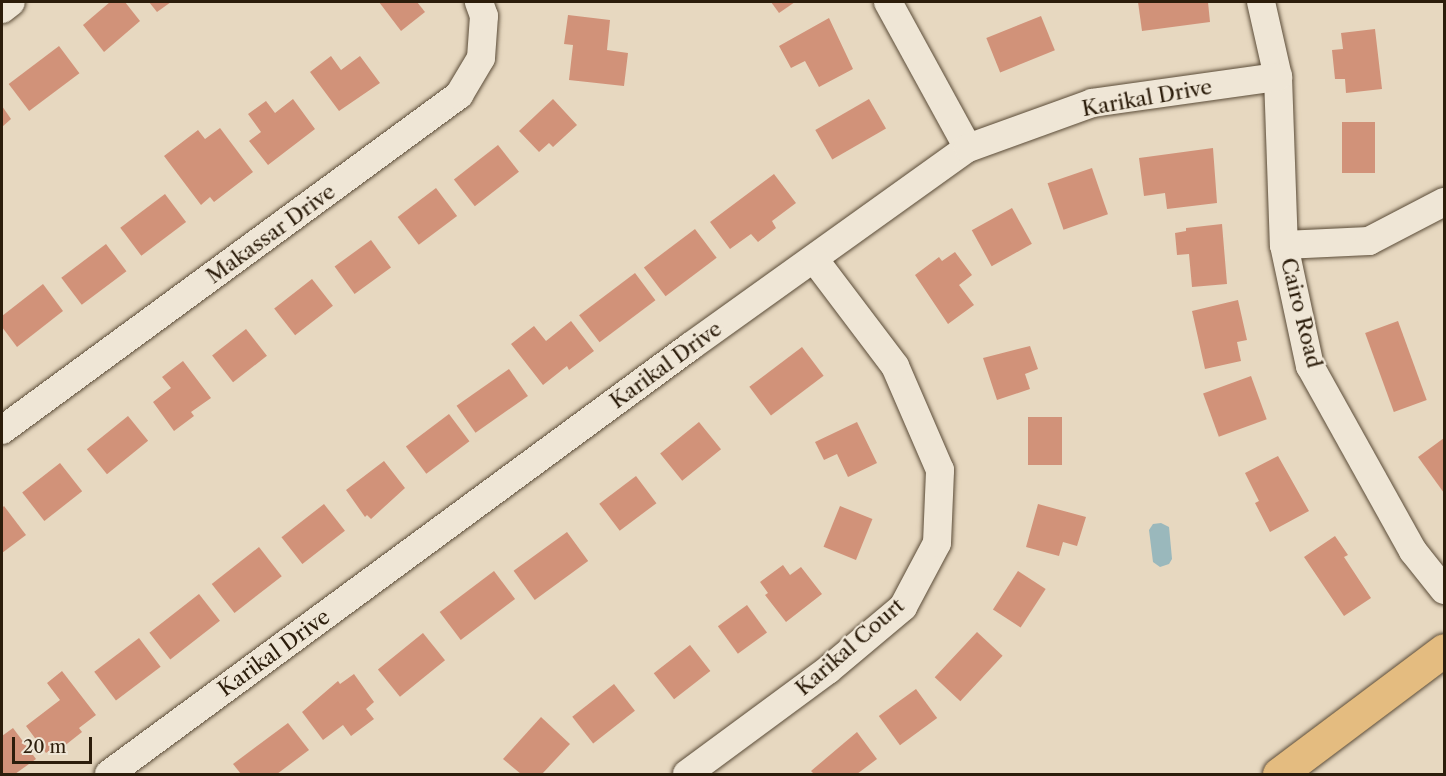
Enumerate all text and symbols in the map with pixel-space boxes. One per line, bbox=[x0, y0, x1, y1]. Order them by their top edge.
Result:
street label: Karikal Drive bbox=[1080, 74, 1214, 122]
street label: Makassar Drive bbox=[202, 179, 340, 289]
street label: Cairo Road bbox=[1275, 255, 1327, 371]
street label: Karikal Drive bbox=[605, 316, 727, 414]
street label: Karikal Court bbox=[791, 593, 909, 701]
street label: Karikal Drive bbox=[213, 604, 335, 702]
scale bar bbox=[15, 725, 94, 763]
text: 20 m bbox=[23, 736, 66, 758]

